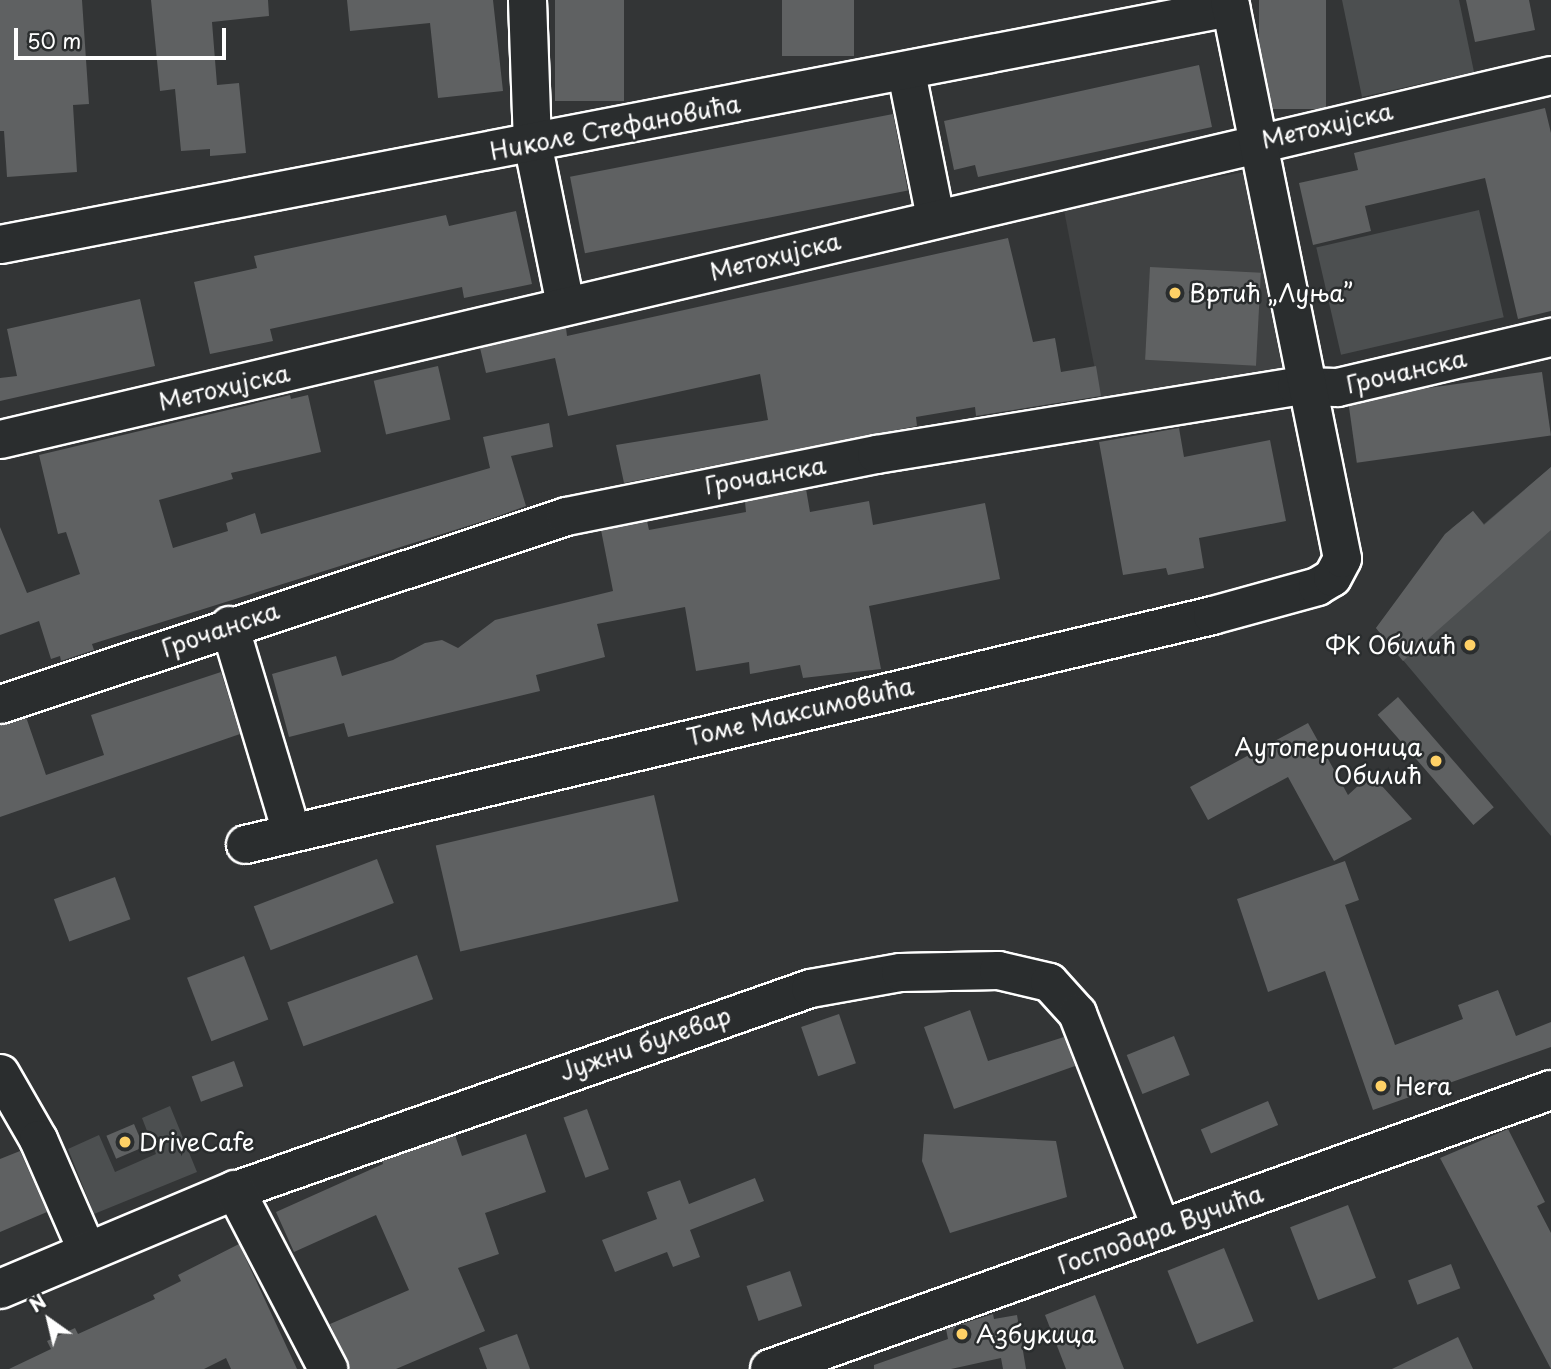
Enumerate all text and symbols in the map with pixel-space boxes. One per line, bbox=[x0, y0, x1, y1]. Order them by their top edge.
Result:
scale bar bbox=[18, 14, 229, 58]
text: 50 m bbox=[27, 24, 81, 56]
street label: Николе Стефановића bbox=[487, 89, 743, 165]
street label: Метохијска bbox=[1259, 96, 1395, 154]
street label: Метохијска bbox=[707, 226, 843, 286]
place label: Вртић „Луња” bbox=[1189, 279, 1352, 307]
marker: Вртић „Луња” bbox=[1167, 285, 1183, 301]
street label: Грочанска bbox=[1343, 343, 1469, 399]
street label: Метохијска bbox=[156, 358, 292, 416]
street label: Грочанска bbox=[702, 450, 828, 500]
street label: Грочанска bbox=[157, 595, 283, 663]
place label: ФК Обилић bbox=[1322, 631, 1456, 659]
marker: ФК Обилић bbox=[1462, 637, 1478, 653]
street label: Томе Максимовића bbox=[683, 671, 917, 751]
place label: Аутоперионица Обилић bbox=[1235, 733, 1422, 789]
marker: Аутоперионица Обилић bbox=[1428, 753, 1444, 769]
street label: Јужни булевар bbox=[555, 1000, 735, 1086]
place label: Hera bbox=[1395, 1072, 1452, 1100]
marker: Hera bbox=[1373, 1078, 1389, 1094]
place label: DriveCafe bbox=[139, 1128, 255, 1156]
marker: DriveCafe bbox=[117, 1134, 133, 1150]
street label: Господара Вучића bbox=[1053, 1178, 1267, 1280]
north arrow bbox=[14, 1285, 84, 1355]
text: N bbox=[23, 1287, 51, 1318]
place label: Азбукица bbox=[976, 1320, 1096, 1348]
marker: Азбукица bbox=[954, 1326, 970, 1342]

